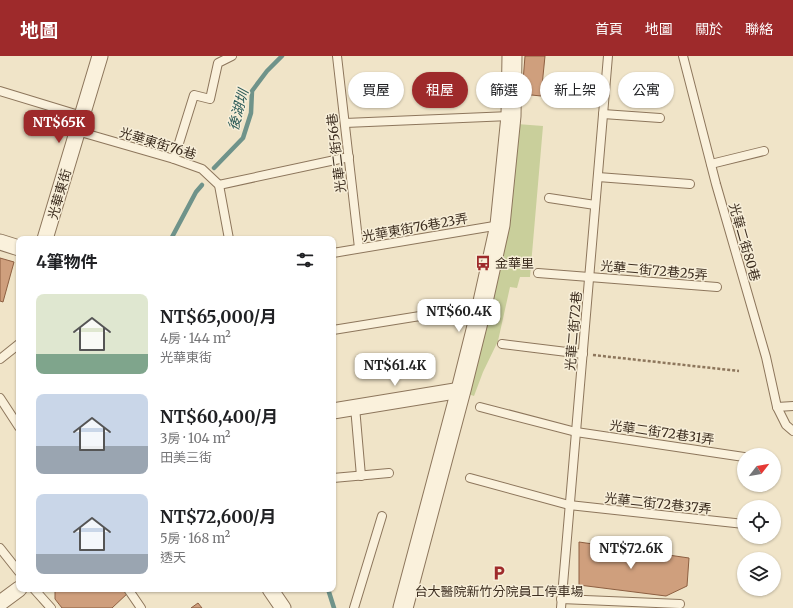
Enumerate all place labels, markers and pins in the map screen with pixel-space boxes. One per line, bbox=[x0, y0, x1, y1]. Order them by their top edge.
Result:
pin: NT$65K bbox=[26, 110, 92, 144]
bus stop icon: 金華里 bbox=[474, 254, 492, 272]
place label: 金華里 bbox=[495, 255, 534, 272]
pin: NT$60.4K bbox=[418, 299, 500, 333]
pin: NT$61.4K bbox=[354, 353, 436, 387]
pin: NT$72.6K bbox=[590, 536, 672, 570]
parking icon: 台大醫院新竹分院員工停車場 bbox=[490, 564, 508, 582]
place label: 台大醫院新竹分院員工停車場 bbox=[414, 583, 584, 600]

